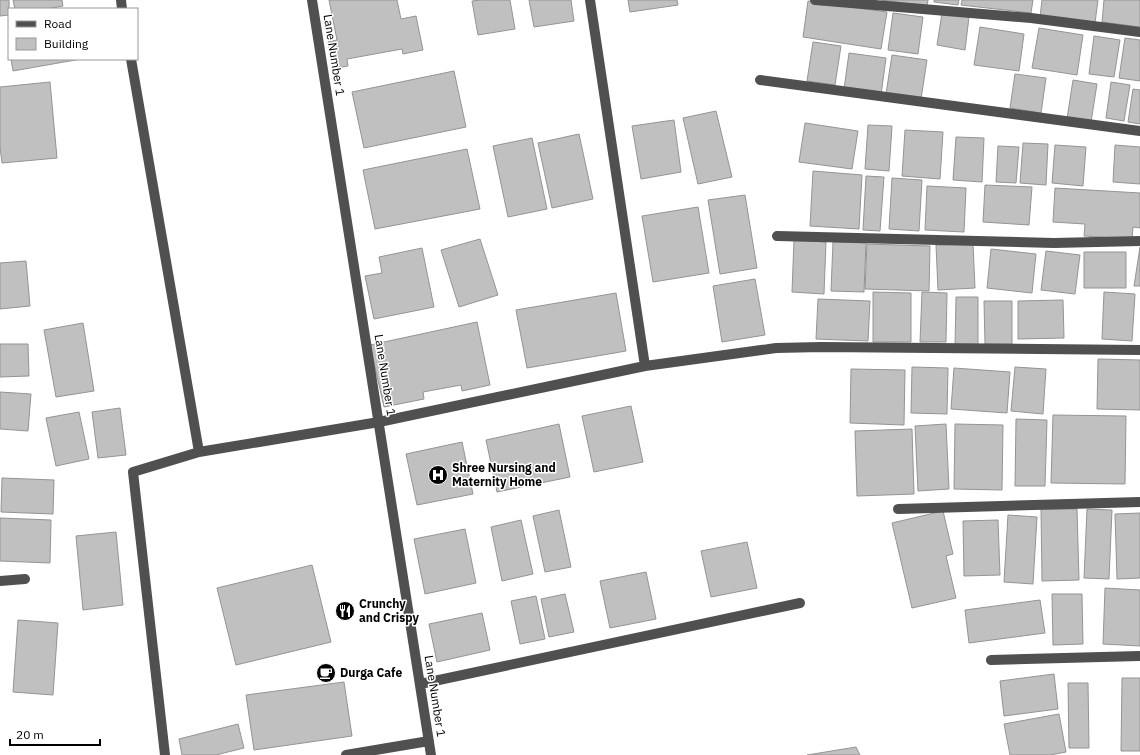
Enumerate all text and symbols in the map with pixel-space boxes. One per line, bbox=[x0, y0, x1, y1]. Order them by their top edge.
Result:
legend bbox=[8, 8, 138, 60]
street label: Lane Number 1 bbox=[321, 13, 348, 97]
text: Road bbox=[44, 16, 72, 31]
text: Building bbox=[44, 36, 89, 51]
street label: Lane Number 1 bbox=[372, 333, 399, 417]
place label: Shree Nursing and Maternity Home bbox=[452, 460, 556, 489]
hospital icon: Shree Nursing and Maternity Home bbox=[427, 464, 449, 486]
place label: Crunchy and Crispy bbox=[359, 596, 419, 625]
restaurant icon: Crunchy and Crispy bbox=[334, 600, 356, 622]
street label: Lane Number 1 bbox=[422, 654, 449, 738]
cafe icon: Durga Cafe bbox=[315, 662, 337, 684]
place label: Durga Cafe bbox=[340, 665, 402, 680]
scale bar bbox=[10, 721, 100, 747]
text: 20 m bbox=[16, 727, 44, 742]

